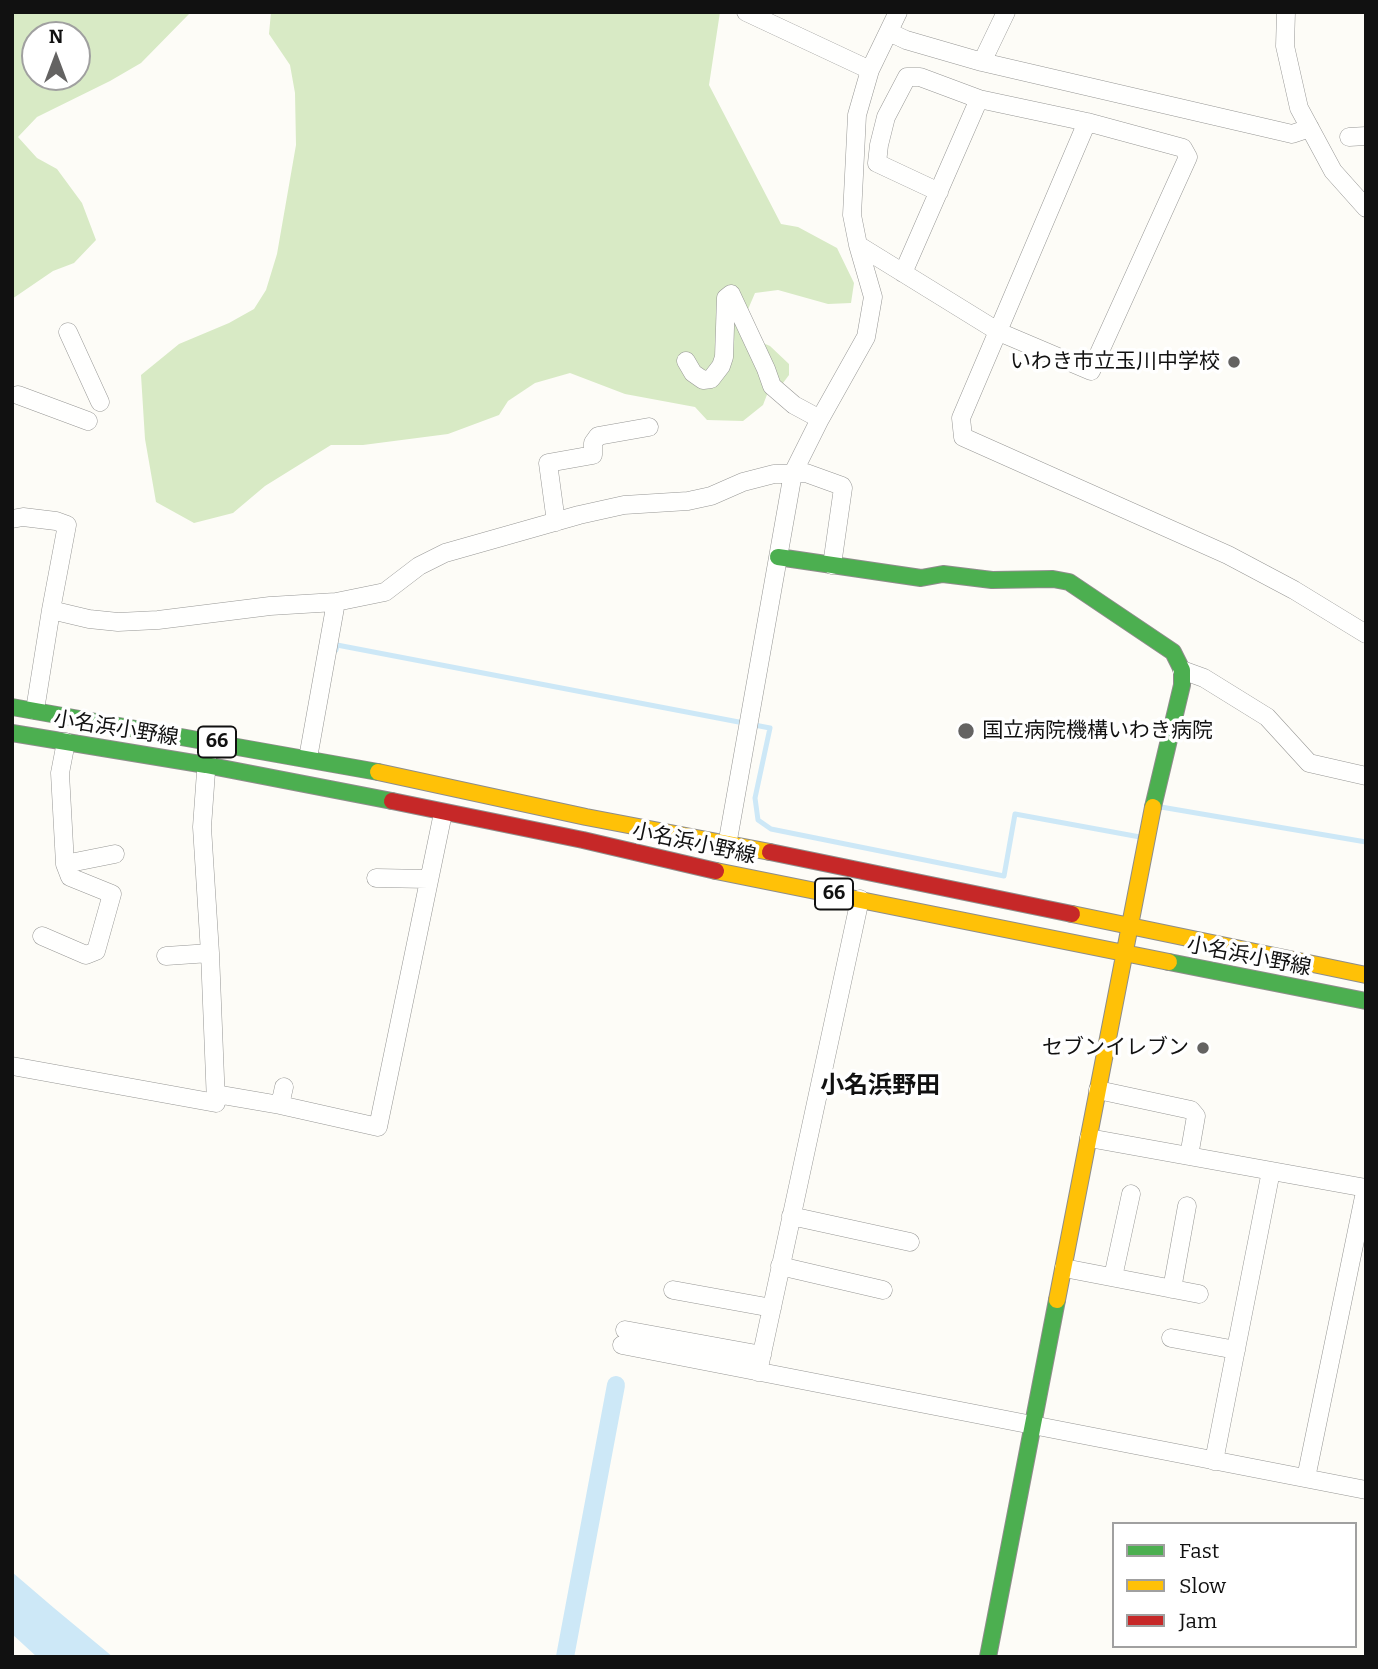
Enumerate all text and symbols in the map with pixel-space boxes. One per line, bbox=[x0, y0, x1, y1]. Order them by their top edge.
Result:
north arrow bbox=[21, 21, 91, 91]
text: N bbox=[49, 25, 63, 48]
place label: いわき市立玉川中学校 bbox=[1010, 349, 1220, 375]
marker: いわき市立玉川中学校 bbox=[1226, 354, 1242, 370]
street label: 小名浜小野線 bbox=[52, 707, 180, 751]
place label: 国立病院機構いわき病院 bbox=[982, 718, 1213, 744]
marker: 国立病院機構いわき病院 bbox=[956, 721, 976, 741]
road number: 66 bbox=[198, 726, 236, 758]
street label: 小名浜小野線 bbox=[630, 819, 758, 869]
road number: 66 bbox=[815, 878, 853, 909]
street label: 小名浜小野線 bbox=[1185, 933, 1313, 981]
place label: セブンイレブン bbox=[1042, 1035, 1189, 1061]
marker: セブンイレブン bbox=[1195, 1040, 1211, 1056]
district label: 小名浜野田 bbox=[820, 1072, 940, 1100]
legend bbox=[1112, 1522, 1357, 1648]
text: Fast bbox=[1179, 1538, 1219, 1564]
text: Slow bbox=[1179, 1573, 1226, 1599]
text: Jam bbox=[1179, 1608, 1217, 1634]

